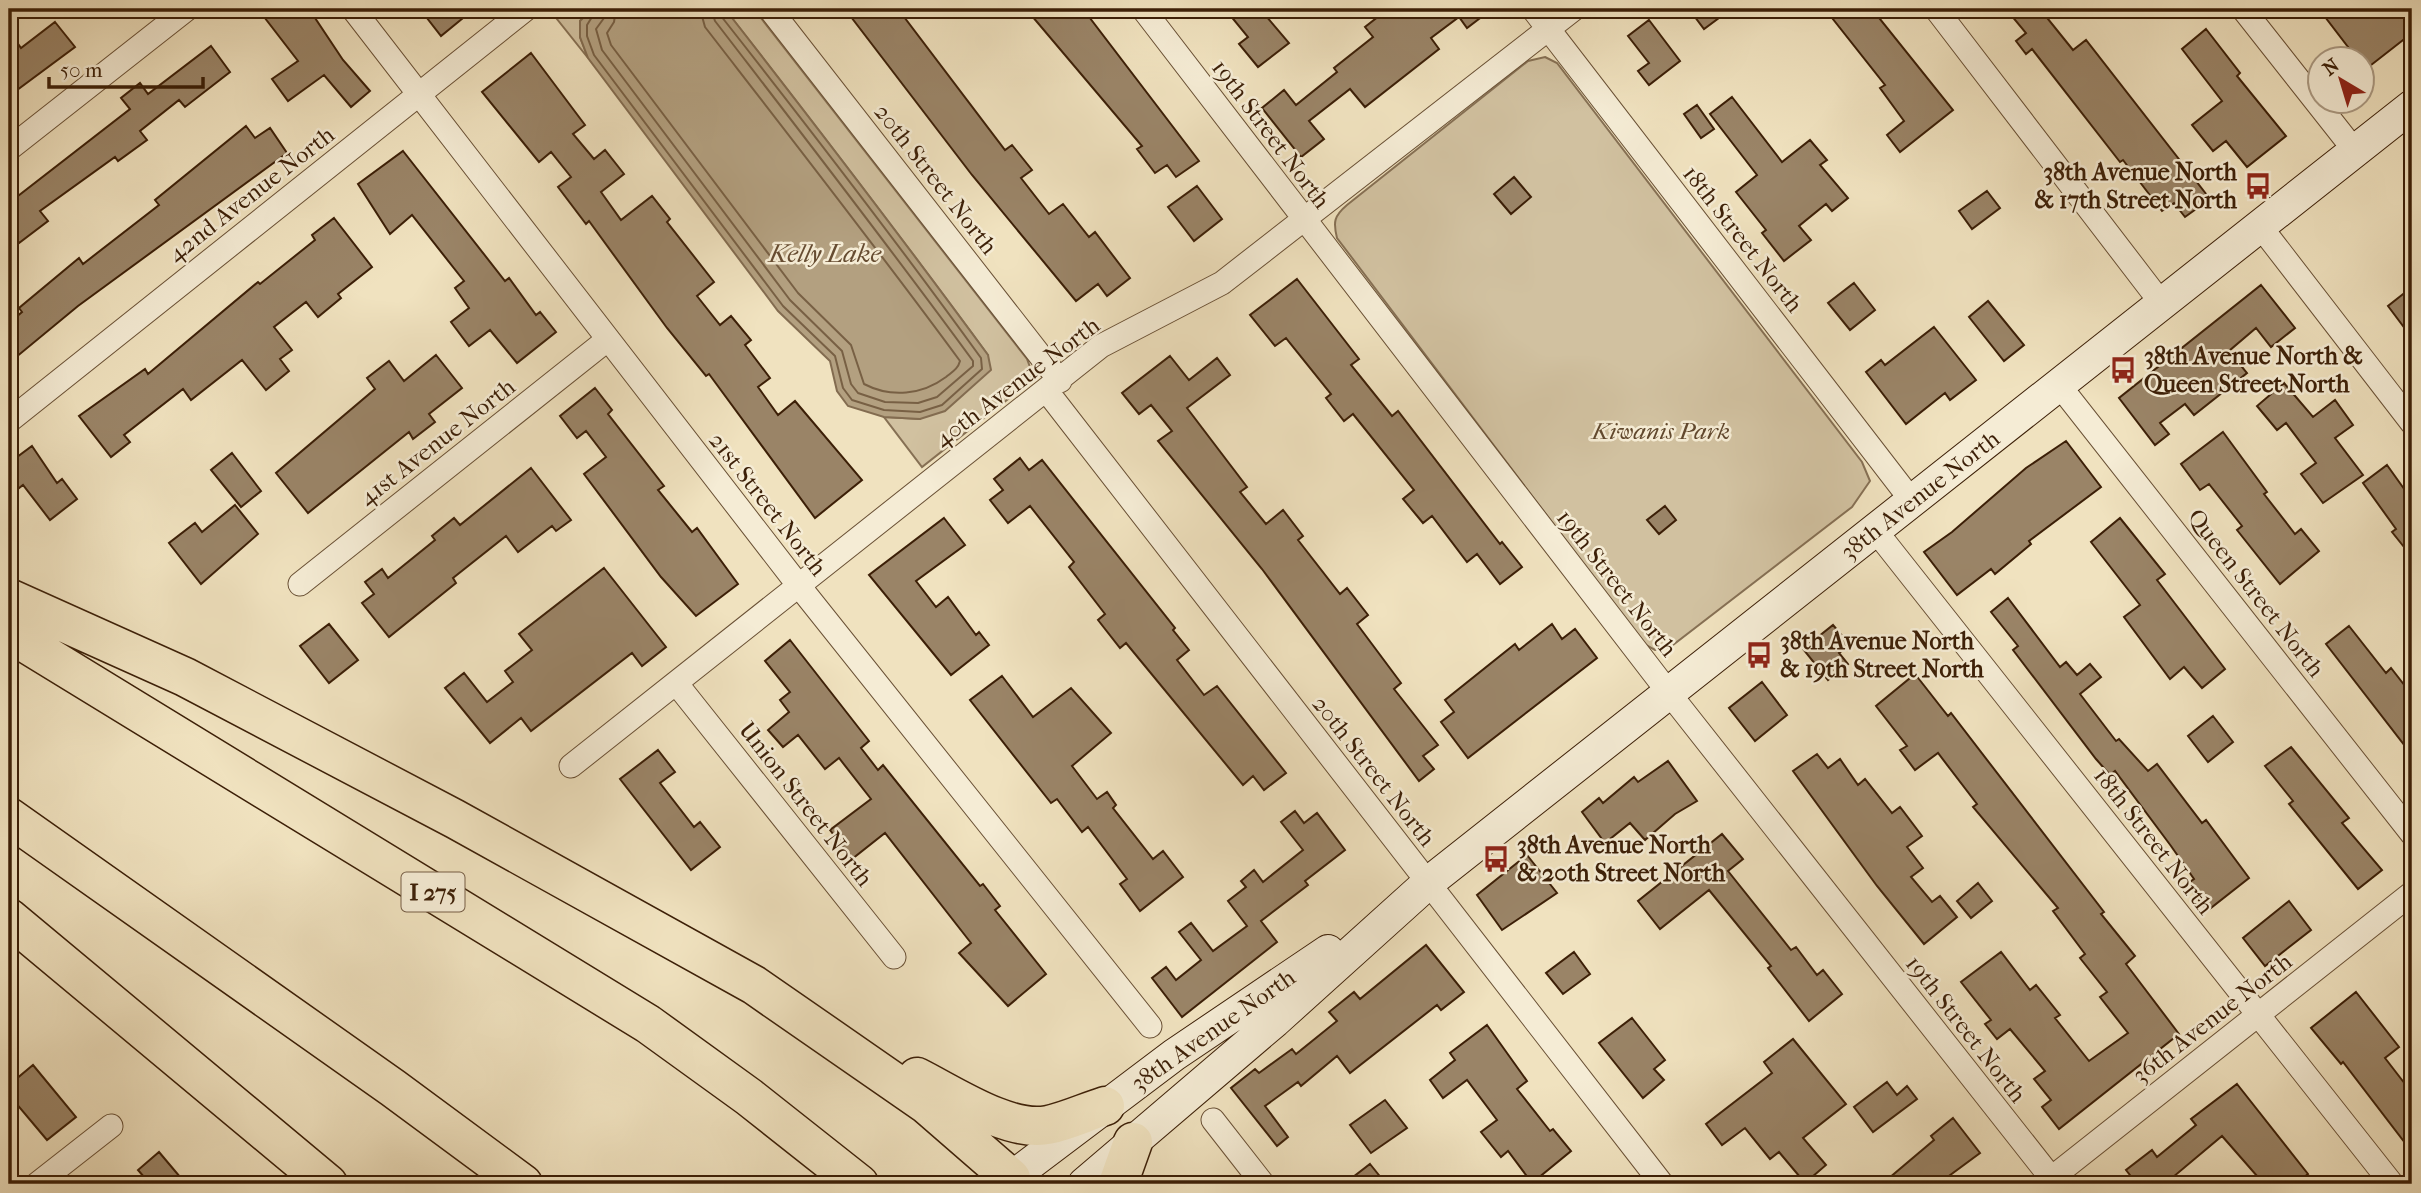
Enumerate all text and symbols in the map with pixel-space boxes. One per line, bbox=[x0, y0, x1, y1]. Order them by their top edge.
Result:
scale bar bbox=[49, 46, 203, 90]
north arrow bbox=[2306, 46, 2376, 116]
street label: 19th Street North bbox=[1206, 54, 1336, 214]
text: N bbox=[2319, 54, 2344, 80]
text: 50 m bbox=[60, 58, 103, 82]
street label: 20th Street North bbox=[869, 98, 1004, 260]
street label: 42nd Avenue North bbox=[162, 120, 340, 268]
place label: 38th Avenue North & 17th Street North bbox=[2034, 158, 2238, 214]
street label: 18th Street North bbox=[1677, 160, 1809, 318]
bus stop icon: 38th Avenue North & 17th Street North bbox=[2243, 171, 2273, 201]
water label: Kelly Lake bbox=[767, 238, 883, 269]
street label: 40th Avenue North bbox=[929, 311, 1105, 453]
place label: 38th Avenue North & Queen Street North bbox=[2144, 342, 2363, 398]
bus stop icon: 38th Avenue North & Queen Street North bbox=[2108, 355, 2138, 385]
street label: 41st Avenue North bbox=[353, 372, 521, 512]
park label: Kiwanis Park bbox=[1590, 417, 1730, 445]
street label: 38th Avenue North bbox=[1835, 424, 2005, 566]
street label: 21st Street North bbox=[703, 427, 833, 582]
street label: Queen Street North bbox=[2182, 503, 2331, 683]
street label: 19th Street North bbox=[1551, 504, 1683, 663]
place label: 38th Avenue North & 19th Street North bbox=[1780, 627, 1984, 683]
bus stop icon: 38th Avenue North & 19th Street North bbox=[1744, 640, 1774, 670]
street label: 20th Street North bbox=[1307, 690, 1442, 852]
street label: Union Street North bbox=[733, 716, 879, 892]
street label: 18th Street North bbox=[2088, 762, 2220, 920]
place label: 38th Avenue North & 20th Street North bbox=[1517, 831, 1726, 887]
bus stop icon: 38th Avenue North & 20th Street North bbox=[1481, 844, 1511, 874]
road number: I 275 bbox=[402, 872, 464, 912]
street label: 36th Avenue North bbox=[2127, 947, 2298, 1089]
street label: 19th Street North bbox=[1900, 950, 2032, 1109]
street label: 38th Avenue North bbox=[1126, 963, 1301, 1097]

